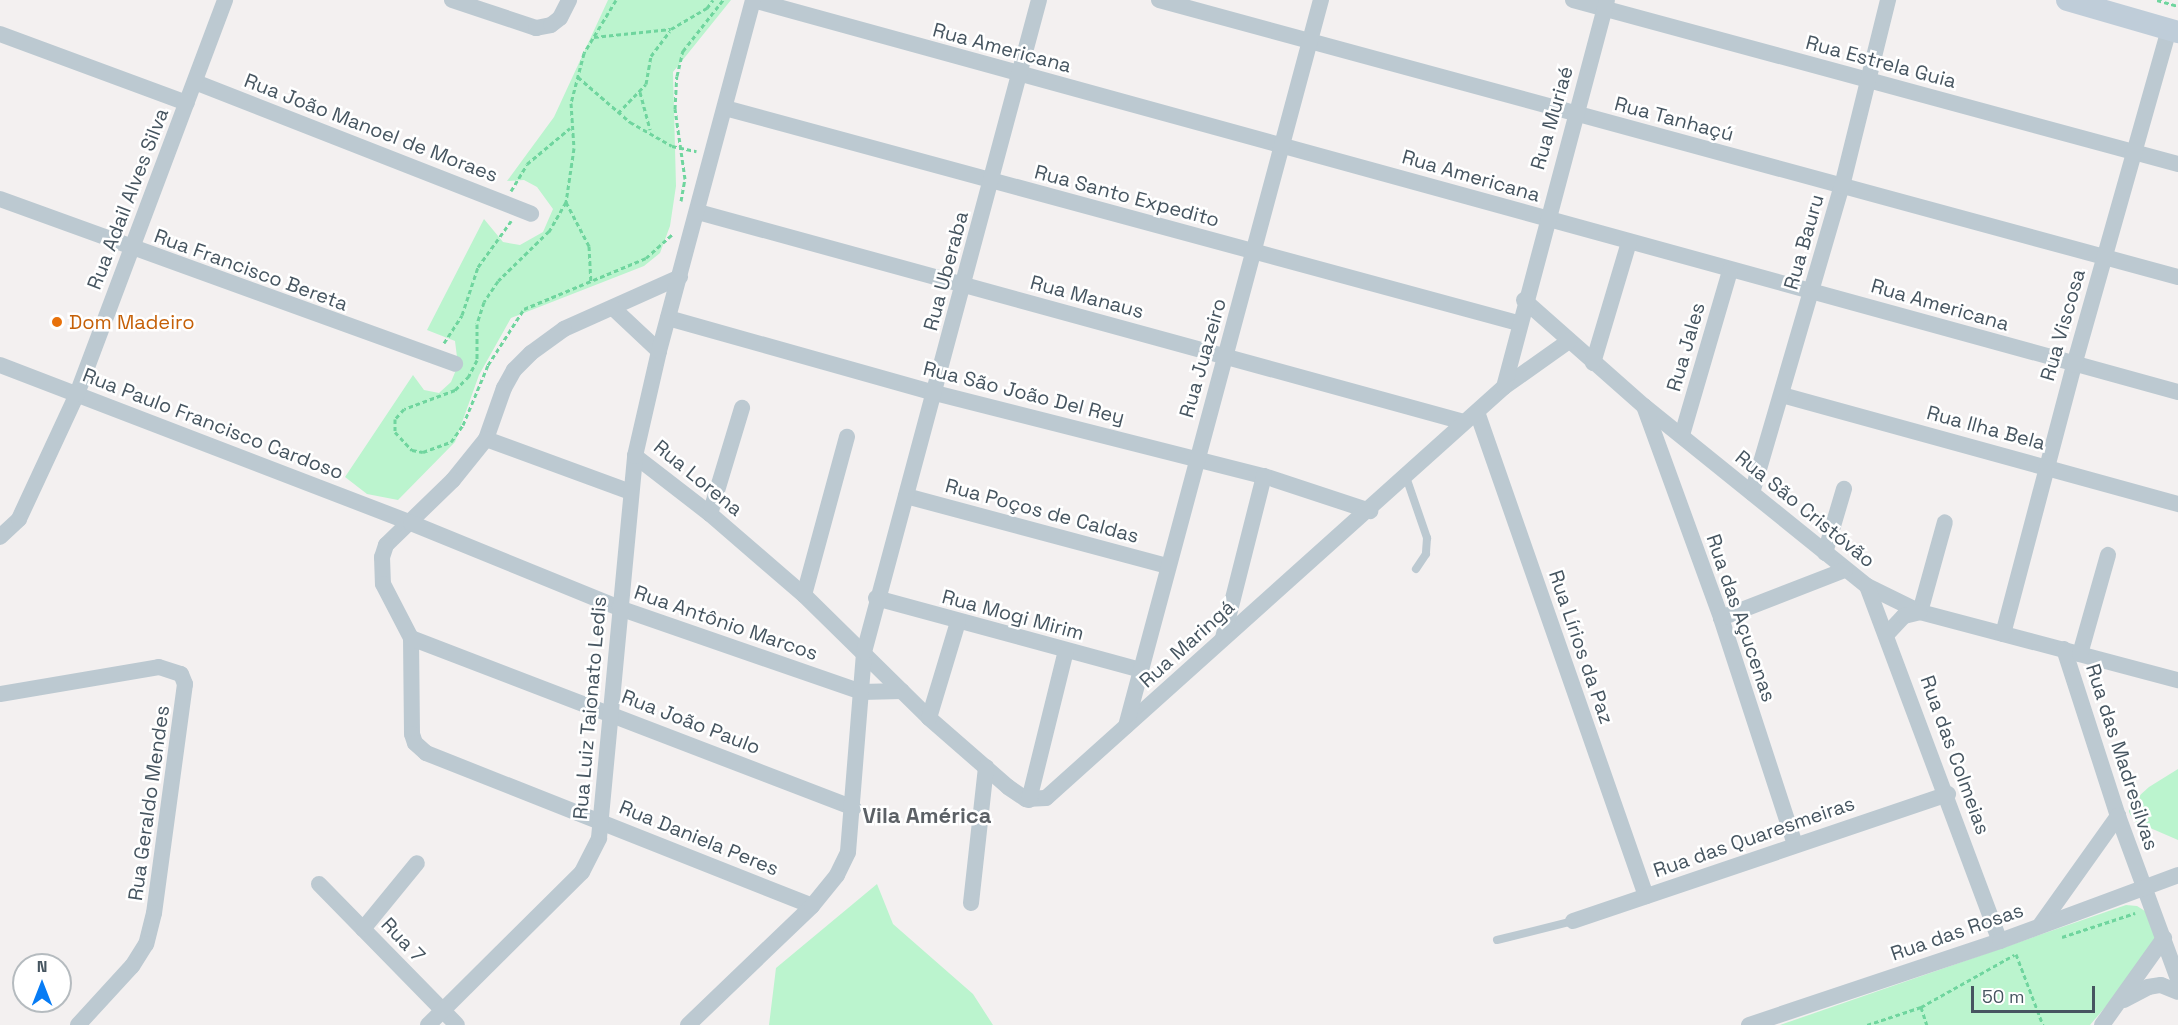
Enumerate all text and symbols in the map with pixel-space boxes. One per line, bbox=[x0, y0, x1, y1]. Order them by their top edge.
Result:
street label: Rua Americana bbox=[930, 18, 1074, 78]
street label: Rua Estrela Guia bbox=[1803, 30, 1959, 94]
street label: Rua Muriaé bbox=[1526, 63, 1578, 173]
street label: Rua João Manoel de Moraes bbox=[241, 68, 501, 188]
street label: Rua Tanhaçú bbox=[1612, 91, 1736, 147]
street label: Rua Adail Alves Silva bbox=[82, 105, 174, 293]
street label: Rua Americana bbox=[1399, 145, 1543, 207]
street label: Rua Santo Expedito bbox=[1032, 160, 1222, 232]
street label: Rua Bauru bbox=[1779, 192, 1829, 292]
street label: Rua Uberaba bbox=[919, 209, 973, 333]
street label: Rua Francisco Bereta bbox=[151, 224, 351, 316]
street label: Rua Viscosa bbox=[2036, 266, 2090, 384]
street label: Rua Manaus bbox=[1028, 270, 1146, 324]
street label: Rua Americana bbox=[1868, 274, 2012, 336]
street label: Rua Juazeiro bbox=[1175, 296, 1231, 420]
street label: Rua Jales bbox=[1662, 300, 1710, 394]
place label: Dom Madeiro bbox=[69, 310, 195, 334]
marker: Dom Madeiro bbox=[50, 315, 64, 329]
street label: Rua São João Del Rey bbox=[921, 356, 1127, 430]
street label: Rua Paulo Francisco Cardoso bbox=[79, 363, 347, 485]
street label: Rua Ilha Bela bbox=[1924, 401, 2048, 455]
street label: Rua Lorena bbox=[649, 435, 747, 521]
street label: Rua São Cristóvão bbox=[1730, 445, 1880, 573]
street label: Rua Poços de Caldas bbox=[943, 474, 1141, 548]
street label: Rua das Açucenas bbox=[1701, 531, 1781, 705]
street label: Rua Lírios da Paz bbox=[1543, 567, 1619, 727]
street label: Rua Antônio Marcos bbox=[631, 580, 821, 666]
street label: Rua Mogi Mirim bbox=[939, 585, 1087, 645]
street label: Rua Luiz Taionato Ledis bbox=[568, 595, 612, 821]
street label: Rua Maringá bbox=[1135, 595, 1239, 693]
street label: Rua das Madresilvas bbox=[2081, 661, 2163, 853]
street label: Rua das Colmeias bbox=[1915, 672, 1995, 838]
street label: Rua João Paulo bbox=[618, 685, 764, 759]
street label: Rua Geraldo Mendes bbox=[123, 704, 175, 902]
street label: Rua das Quaresmeiras bbox=[1650, 791, 1858, 883]
street label: Rua Daniela Peres bbox=[616, 795, 782, 881]
district label: Vila América bbox=[862, 803, 992, 829]
street label: Rua das Rosas bbox=[1887, 898, 2027, 966]
street label: Rua 7 bbox=[376, 913, 430, 967]
north arrow bbox=[12, 953, 72, 1013]
text: N bbox=[37, 956, 47, 977]
scale bar bbox=[1974, 974, 2098, 1012]
text: 50 m bbox=[1982, 985, 2024, 1008]

